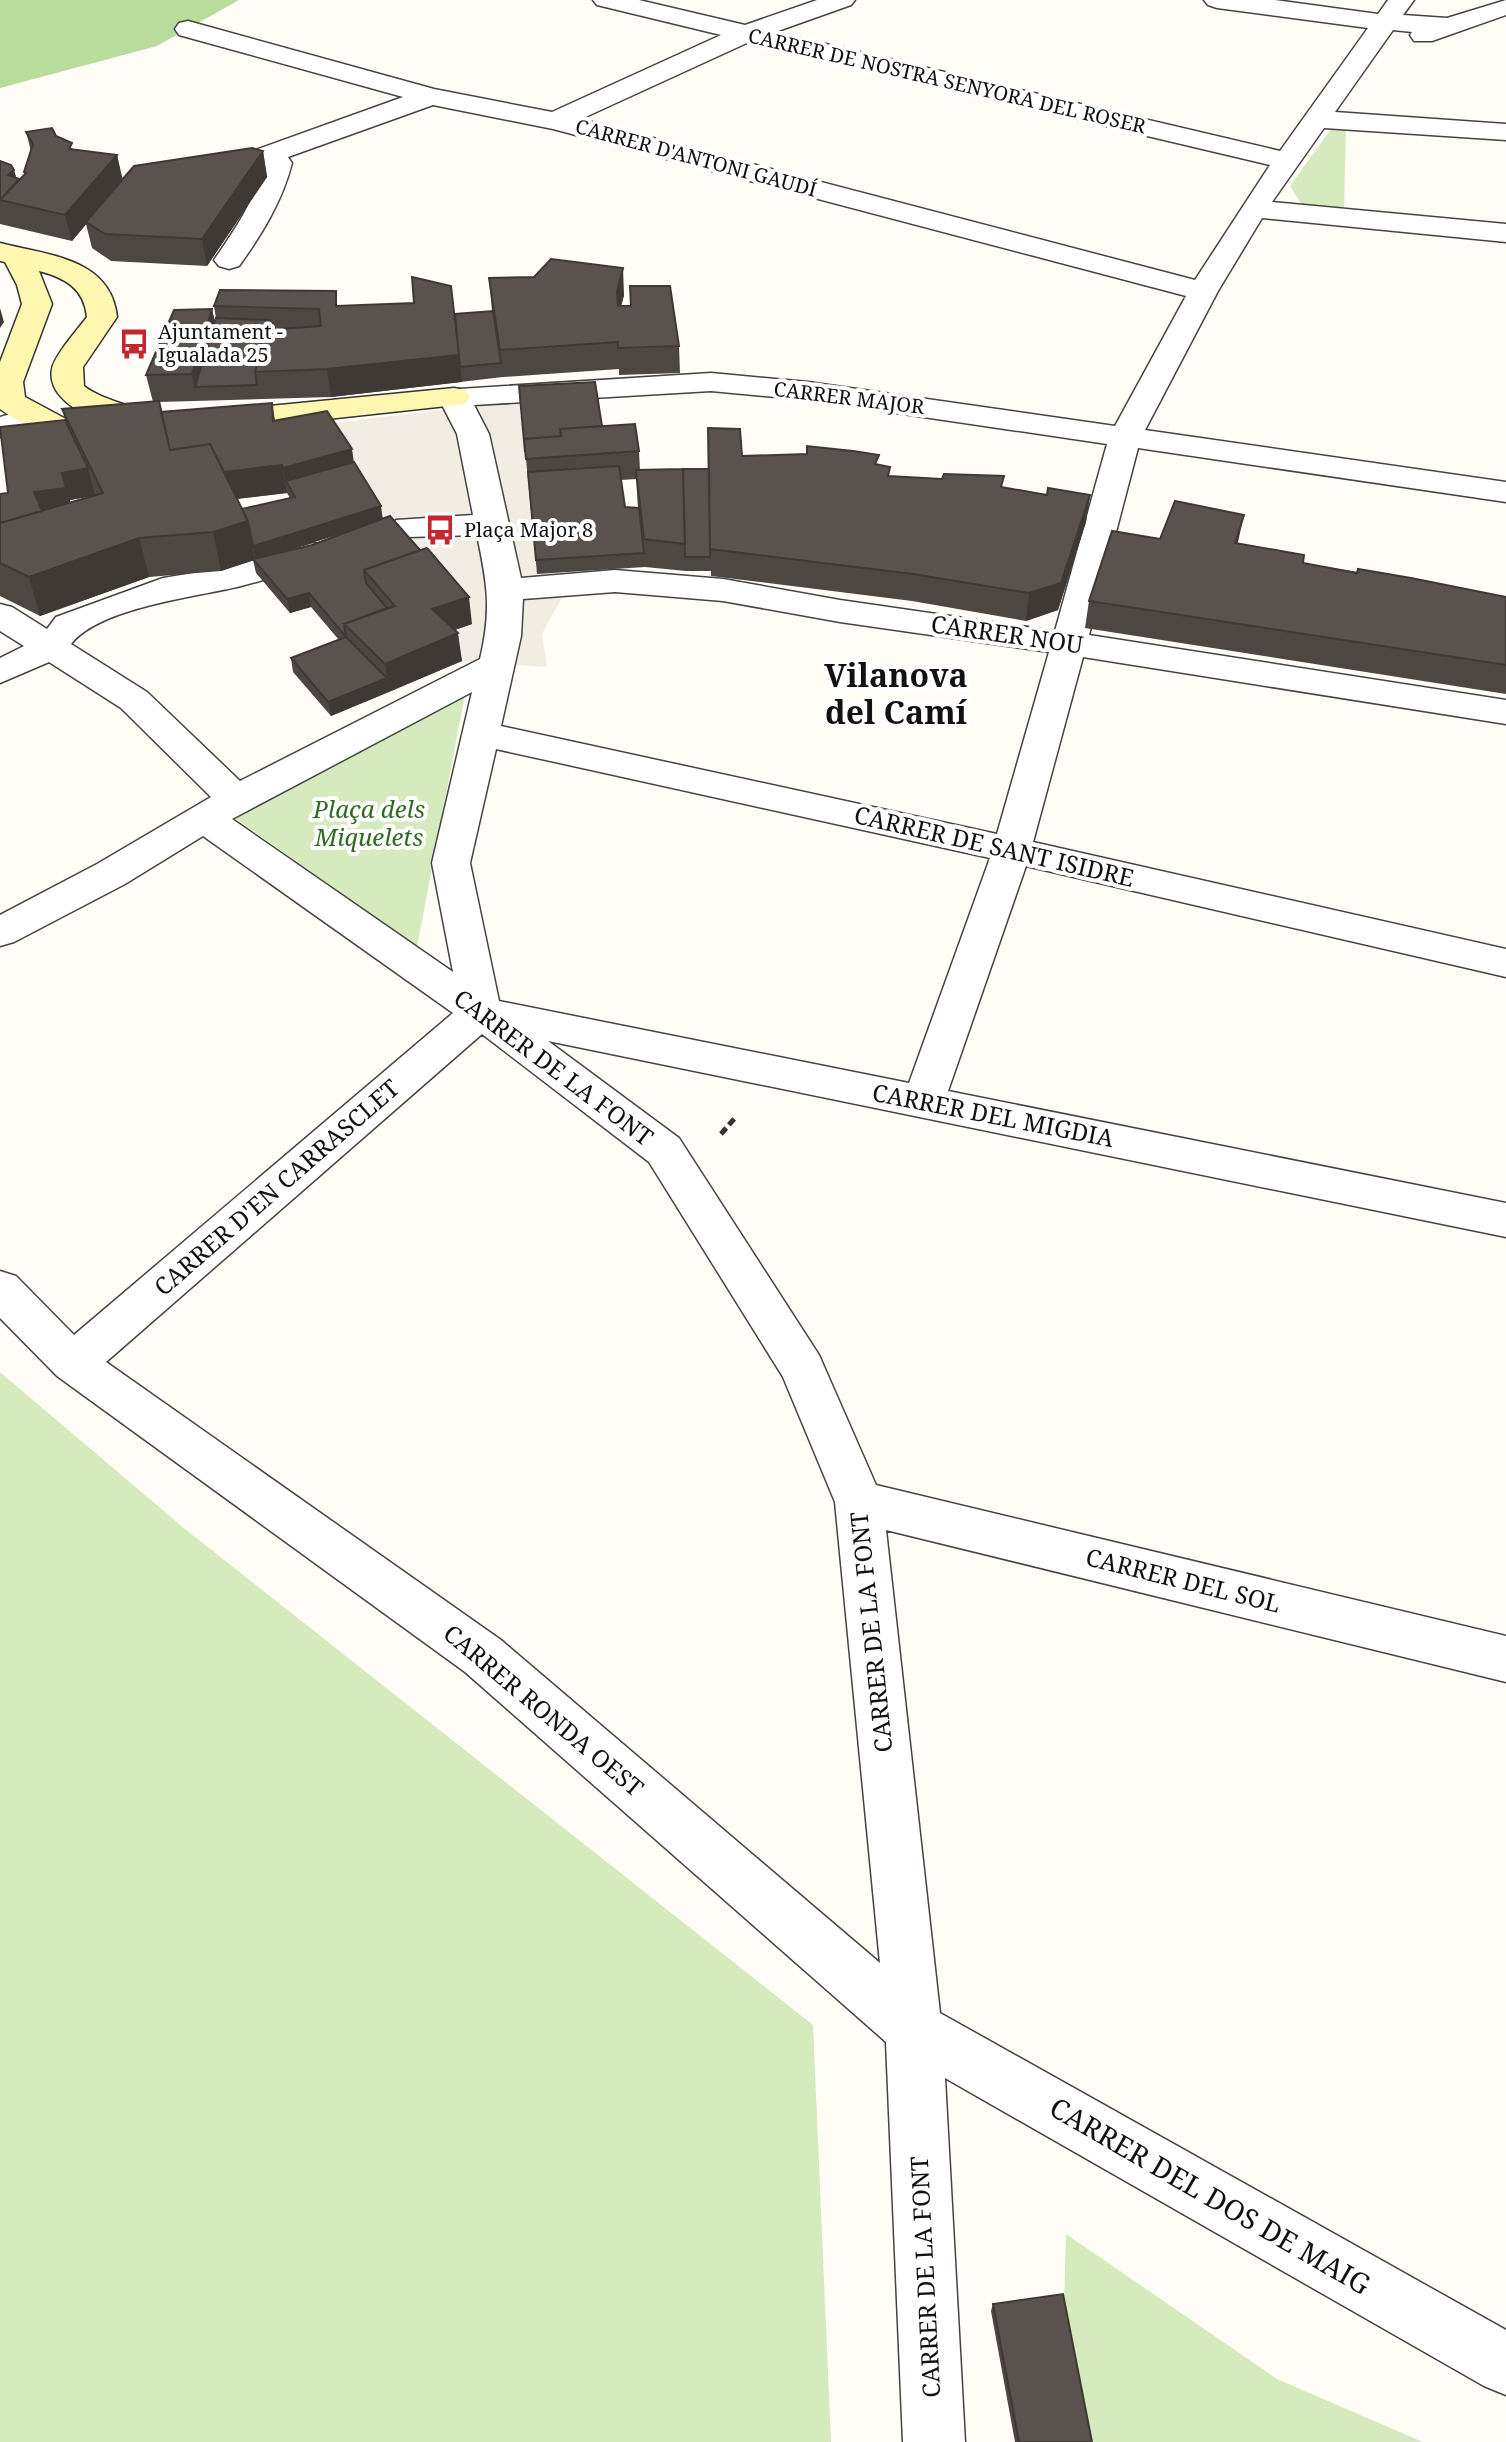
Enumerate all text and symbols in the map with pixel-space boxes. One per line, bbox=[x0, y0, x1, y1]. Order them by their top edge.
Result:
street label: CARRER DE NOSTRA SENYORA DEL ROSER bbox=[746, 22, 1149, 140]
street label: CARRER D'ANTONI GAUDÍ bbox=[572, 112, 820, 203]
place label: Ajuntament - Igualada 25 bbox=[158, 318, 283, 368]
bus stop icon: Ajuntament - Igualada 25 bbox=[117, 327, 151, 361]
street label: CARRER MAJOR bbox=[772, 375, 927, 420]
bus stop icon: Plaça Major 8 bbox=[423, 513, 457, 547]
place label: Plaça Major 8 bbox=[464, 516, 593, 543]
street label: CARRER NOU bbox=[929, 606, 1085, 661]
district label: Vilanova del Camí bbox=[824, 653, 968, 733]
park label: Plaça dels Miquelets bbox=[312, 792, 425, 853]
street label: CARRER DE SANT ISIDRE bbox=[851, 797, 1138, 894]
street label: CARRER DE LA FONT bbox=[447, 981, 661, 1153]
street label: CARRER D'EN CARRASCLET bbox=[146, 1071, 406, 1303]
street label: CARRER DEL MIGDIA bbox=[870, 1075, 1117, 1154]
street label: CARRER DE LA FONT bbox=[841, 1510, 900, 1754]
street label: CARRER DEL SOL bbox=[1083, 1539, 1284, 1620]
street label: CARRER RONDA OEST bbox=[437, 1616, 651, 1804]
street label: CARRER DEL DOS DE MAIG bbox=[1043, 2088, 1378, 2303]
street label: CARRER DE LA FONT bbox=[902, 2155, 947, 2399]

